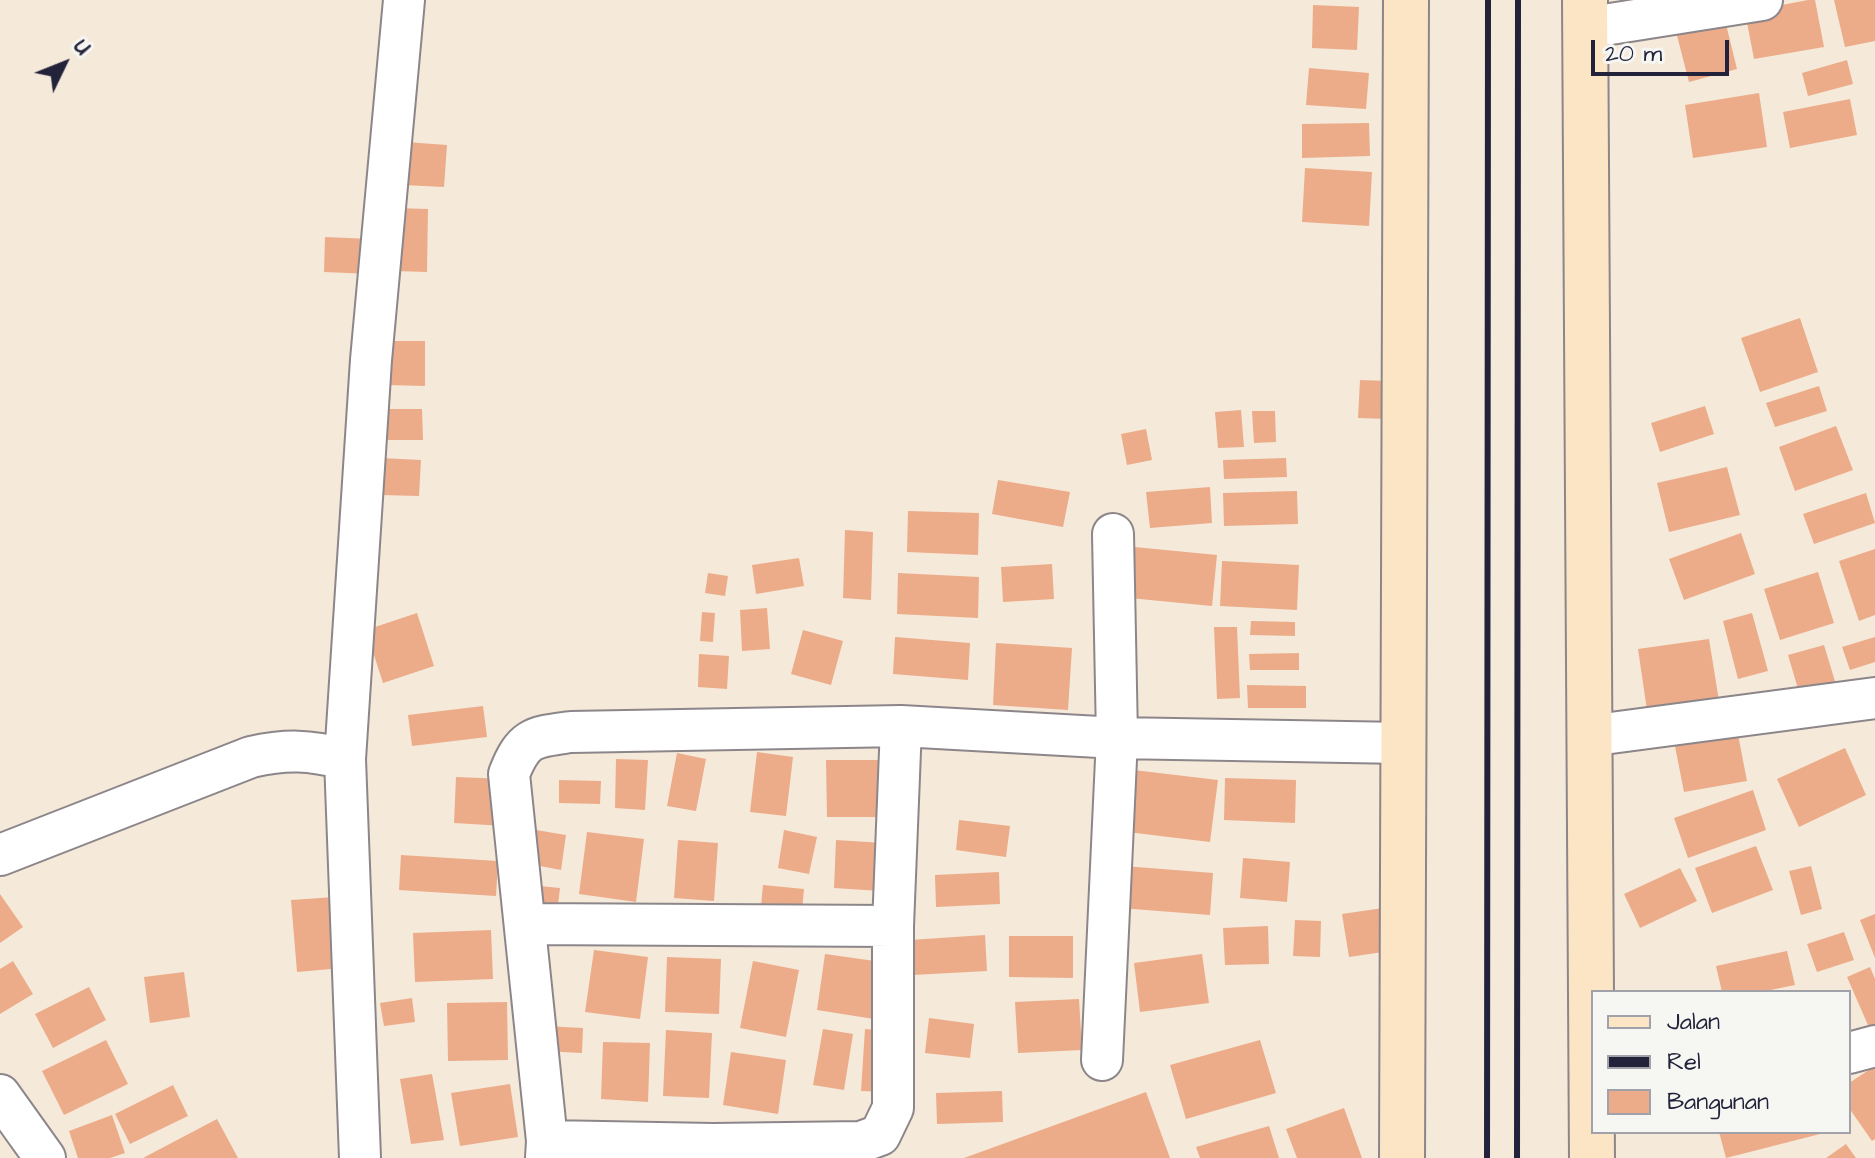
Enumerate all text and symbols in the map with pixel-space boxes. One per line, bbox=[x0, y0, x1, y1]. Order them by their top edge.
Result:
north arrow bbox=[24, 24, 104, 104]
scale bar bbox=[1595, 24, 1733, 74]
text: U bbox=[66, 32, 97, 62]
text: 20 m bbox=[1605, 37, 1662, 71]
legend bbox=[1591, 990, 1851, 1134]
text: Jalan bbox=[1667, 1005, 1720, 1039]
text: Rel bbox=[1667, 1045, 1701, 1079]
text: Bangunan bbox=[1667, 1085, 1769, 1119]

